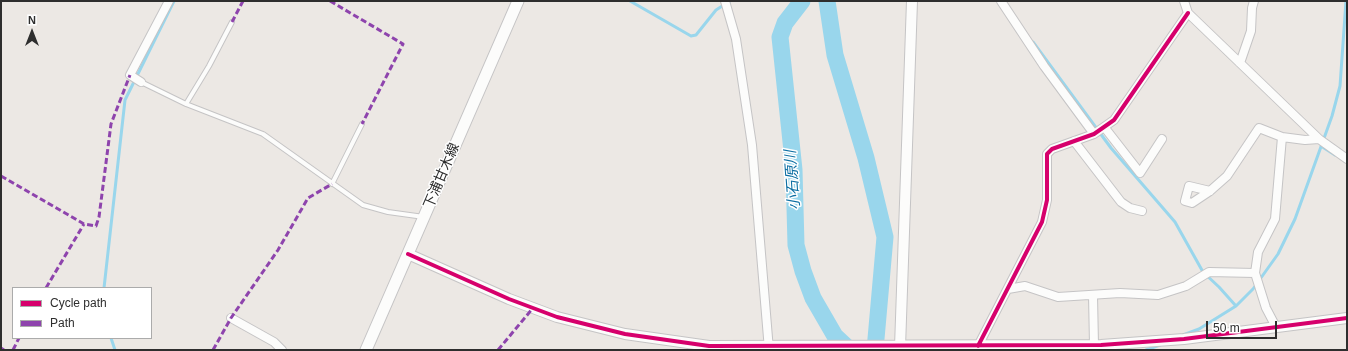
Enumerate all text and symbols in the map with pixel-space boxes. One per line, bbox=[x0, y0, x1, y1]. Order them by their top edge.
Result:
north arrow bbox=[12, 12, 52, 52]
text: N bbox=[28, 14, 36, 26]
street label: 下浦甘木線 bbox=[421, 141, 463, 211]
water label: 小石原川 bbox=[782, 149, 804, 211]
legend bbox=[12, 287, 152, 339]
text: Cycle path bbox=[50, 296, 107, 310]
scale bar bbox=[1208, 313, 1279, 339]
text: Path bbox=[50, 316, 75, 330]
text: 50 m bbox=[1213, 321, 1240, 335]

